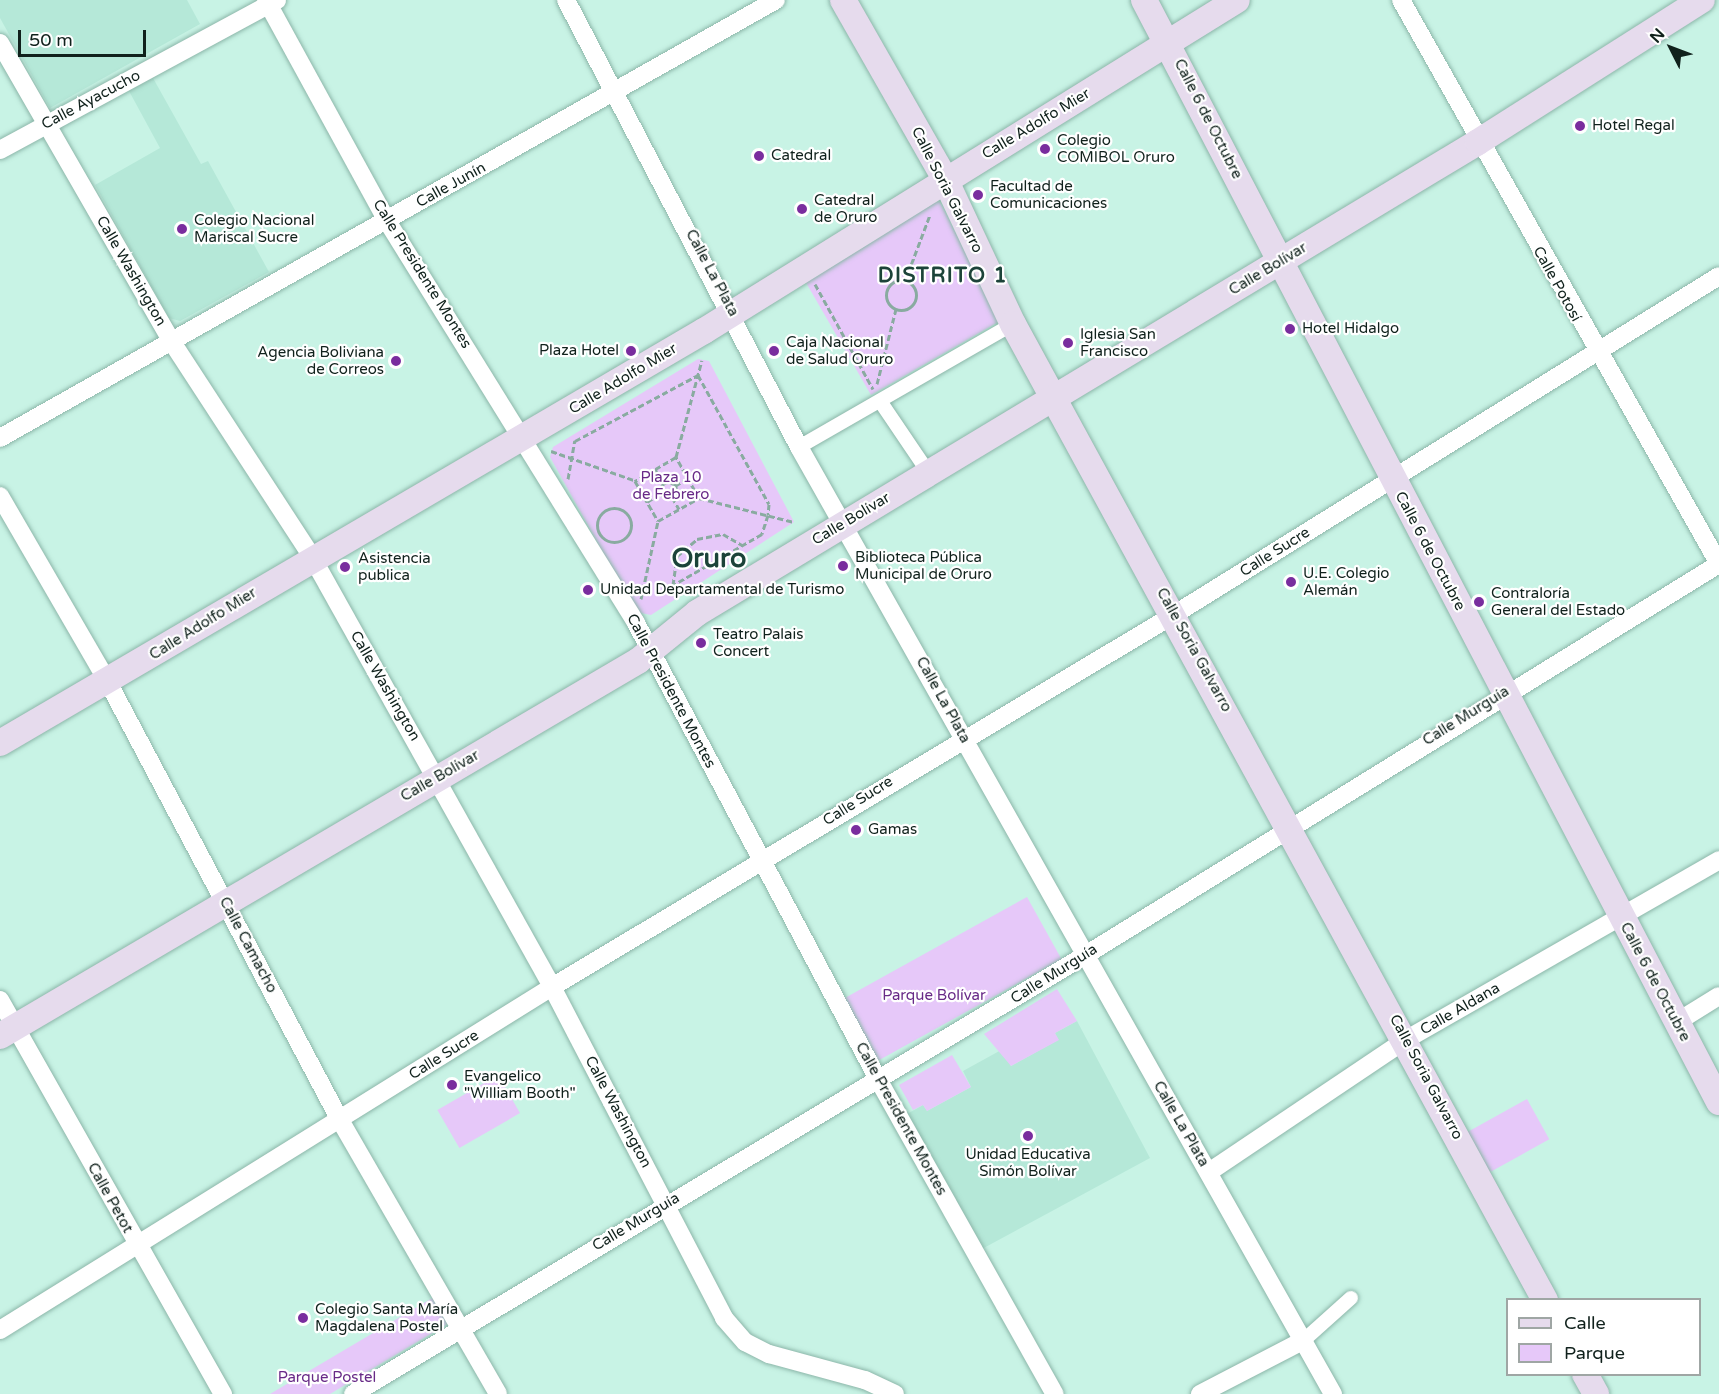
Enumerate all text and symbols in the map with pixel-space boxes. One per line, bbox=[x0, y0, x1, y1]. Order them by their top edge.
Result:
scale bar bbox=[21, 18, 148, 56]
north arrow bbox=[1641, 18, 1701, 78]
text: N bbox=[1646, 24, 1669, 47]
text: 50 m bbox=[29, 29, 73, 51]
street label: Calle 6 de Octubre bbox=[1170, 56, 1246, 182]
street label: Calle Ayacucho bbox=[39, 66, 143, 134]
street label: Calle Adolfo Mier bbox=[979, 85, 1093, 163]
place label: Hotel Regal bbox=[1592, 117, 1675, 135]
marker: Hotel Regal bbox=[1573, 119, 1587, 133]
street label: Calle Soria Galvarro bbox=[907, 124, 987, 256]
place label: Colegio COMIBOL Oruro bbox=[1057, 131, 1175, 166]
marker: Colegio COMIBOL Oruro bbox=[1038, 142, 1052, 156]
place label: Catedral bbox=[771, 147, 831, 165]
marker: Catedral bbox=[752, 149, 766, 163]
street label: Calle Junín bbox=[413, 159, 489, 211]
place label: Facultad de Comunicaciones bbox=[990, 177, 1107, 212]
marker: Facultad de Comunicaciones bbox=[971, 188, 985, 202]
place label: Catedral de Oruro bbox=[814, 191, 877, 226]
street label: Calle Presidente Montes bbox=[369, 196, 475, 352]
marker: Catedral de Oruro bbox=[795, 202, 809, 216]
place label: Colegio Nacional Mariscal Sucre bbox=[194, 211, 314, 246]
street label: Calle Washington bbox=[92, 213, 170, 329]
marker: Colegio Nacional Mariscal Sucre bbox=[175, 222, 189, 236]
street label: Calle La Plata bbox=[682, 226, 742, 320]
street label: Calle Bolívar bbox=[1226, 239, 1310, 299]
street label: Calle Potosí bbox=[1529, 243, 1585, 325]
district label: DISTRITO 1 bbox=[878, 263, 1008, 289]
place label: Hotel Hidalgo bbox=[1302, 320, 1399, 338]
marker: Hotel Hidalgo bbox=[1283, 322, 1297, 336]
place label: Iglesia San Francisco bbox=[1080, 325, 1156, 360]
place label: Caja Nacional de Salud Oruro bbox=[786, 333, 893, 368]
marker: Iglesia San Francisco bbox=[1061, 336, 1075, 350]
street label: Calle Adolfo Mier bbox=[566, 340, 680, 418]
place label: Plaza Hotel bbox=[539, 342, 619, 360]
place label: Agencia Boliviana de Correos bbox=[257, 343, 384, 378]
marker: Plaza Hotel bbox=[624, 344, 638, 358]
marker: Caja Nacional de Salud Oruro bbox=[767, 344, 781, 358]
marker: Agencia Boliviana de Correos bbox=[389, 354, 403, 368]
park label: Plaza 10 de Febrero bbox=[633, 468, 709, 503]
street label: Calle 6 de Octubre bbox=[1391, 488, 1469, 614]
street label: Calle Bolívar bbox=[809, 489, 893, 549]
street label: Calle Sucre bbox=[1237, 523, 1313, 581]
district label: Oruro bbox=[672, 543, 746, 575]
place label: Biblioteca Pública Municipal de Oruro bbox=[855, 548, 992, 583]
place label: Asistencia publica bbox=[358, 549, 431, 584]
marker: Asistencia publica bbox=[336, 558, 354, 576]
marker: Biblioteca Pública Municipal de Oruro bbox=[836, 559, 850, 573]
place label: U.E. Colegio Alemán bbox=[1303, 564, 1389, 599]
marker: U.E. Colegio Alemán bbox=[1284, 575, 1298, 589]
place label: Unidad Departamental de Turismo bbox=[600, 581, 844, 599]
marker: Unidad Departamental de Turismo bbox=[581, 583, 595, 597]
street label: Calle Adolfo Mier bbox=[146, 584, 260, 664]
place label: Contraloría General del Estado bbox=[1491, 584, 1625, 619]
street label: Calle Soria Galvarro bbox=[1152, 585, 1236, 715]
marker: Contraloría General del Estado bbox=[1472, 595, 1486, 609]
street label: Calle Presidente Montes bbox=[623, 611, 719, 771]
place label: Teatro Palais Concert bbox=[713, 625, 803, 660]
street label: Calle Washington bbox=[346, 628, 424, 744]
marker: Teatro Palais Concert bbox=[694, 636, 708, 650]
street label: Calle La Plata bbox=[912, 654, 974, 746]
street label: Calle Murguía bbox=[1419, 682, 1513, 750]
street label: Calle Bolívar bbox=[398, 746, 482, 806]
street label: Calle Sucre bbox=[820, 772, 896, 830]
place label: Gamas bbox=[868, 821, 917, 839]
marker: Gamas bbox=[849, 823, 863, 837]
street label: Calle Camacho bbox=[215, 894, 281, 996]
street label: Calle 6 de Octubre bbox=[1616, 919, 1694, 1045]
street label: Calle Murguía bbox=[1007, 940, 1101, 1008]
street label: Calle Aldana bbox=[1417, 979, 1503, 1039]
park label: Parque Bolívar bbox=[882, 987, 986, 1005]
street label: Calle Soria Galvarro bbox=[1385, 1011, 1467, 1143]
street label: Calle Sucre bbox=[406, 1026, 482, 1084]
street label: Calle Presidente Montes bbox=[851, 1039, 951, 1199]
street label: Calle Washington bbox=[581, 1053, 655, 1171]
place label: Evangelico "William Booth" bbox=[464, 1067, 576, 1102]
marker: Evangelico "William Booth" bbox=[445, 1078, 459, 1092]
street label: Calle La Plata bbox=[1149, 1078, 1213, 1170]
marker: Unidad Educativa Simón Bolívar bbox=[1021, 1129, 1035, 1143]
place label: Unidad Educativa Simón Bolívar bbox=[965, 1145, 1091, 1180]
street label: Calle Petot bbox=[83, 1160, 137, 1236]
street label: Calle Murguía bbox=[589, 1189, 683, 1255]
legend bbox=[1506, 1298, 1701, 1376]
place label: Colegio Santa María Magdalena Postel bbox=[315, 1300, 458, 1335]
marker: Colegio Santa María Magdalena Postel bbox=[296, 1311, 310, 1325]
text: Calle bbox=[1564, 1312, 1606, 1334]
text: Parque bbox=[1564, 1342, 1625, 1364]
park label: Parque Postel bbox=[278, 1369, 376, 1387]

